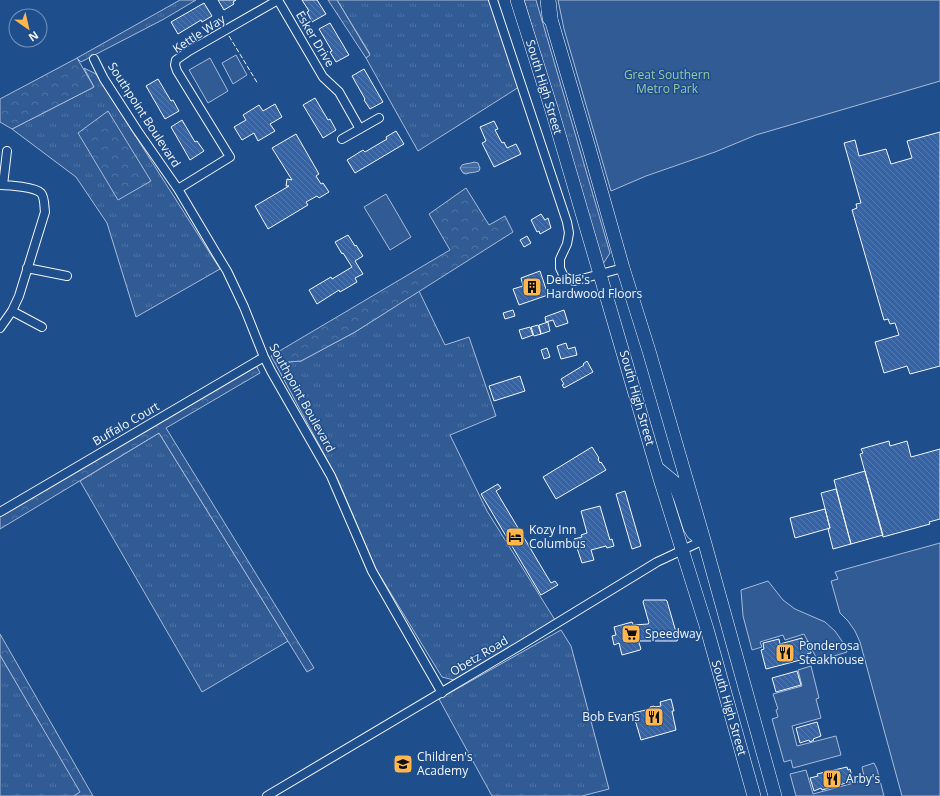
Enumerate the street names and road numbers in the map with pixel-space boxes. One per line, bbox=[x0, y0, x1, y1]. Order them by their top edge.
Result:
street label: Esker Drive bbox=[292, 7, 339, 70]
street label: Kettle Way bbox=[169, 10, 229, 57]
street label: South High Street bbox=[522, 37, 567, 136]
street label: Southpoint Boulevard bbox=[104, 59, 185, 171]
street label: Southpoint Boulevard bbox=[265, 340, 339, 455]
street label: South High Street bbox=[616, 348, 659, 447]
street label: Buffalo Court bbox=[89, 398, 162, 450]
street label: Obetz Road bbox=[446, 632, 511, 680]
street label: South High Street bbox=[708, 658, 751, 757]

